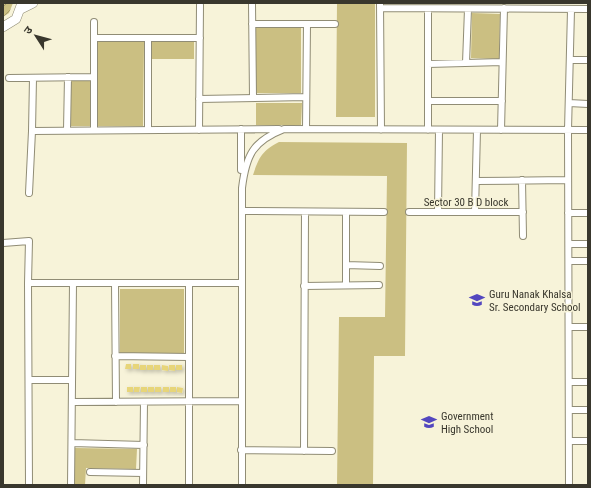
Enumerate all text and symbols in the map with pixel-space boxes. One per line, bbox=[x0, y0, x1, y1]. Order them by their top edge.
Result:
north arrow bbox=[16, 16, 56, 56]
text: उ bbox=[21, 24, 36, 37]
street label: Sector 30 B D block bbox=[424, 196, 508, 209]
place label: Guru Nanak Khalsa Sr. Secondary School bbox=[489, 288, 581, 314]
school or university icon: Guru Nanak Khalsa Sr. Secondary School bbox=[468, 291, 486, 309]
place label: Government High School bbox=[441, 410, 493, 436]
school or university icon: Government High School bbox=[420, 413, 438, 431]

